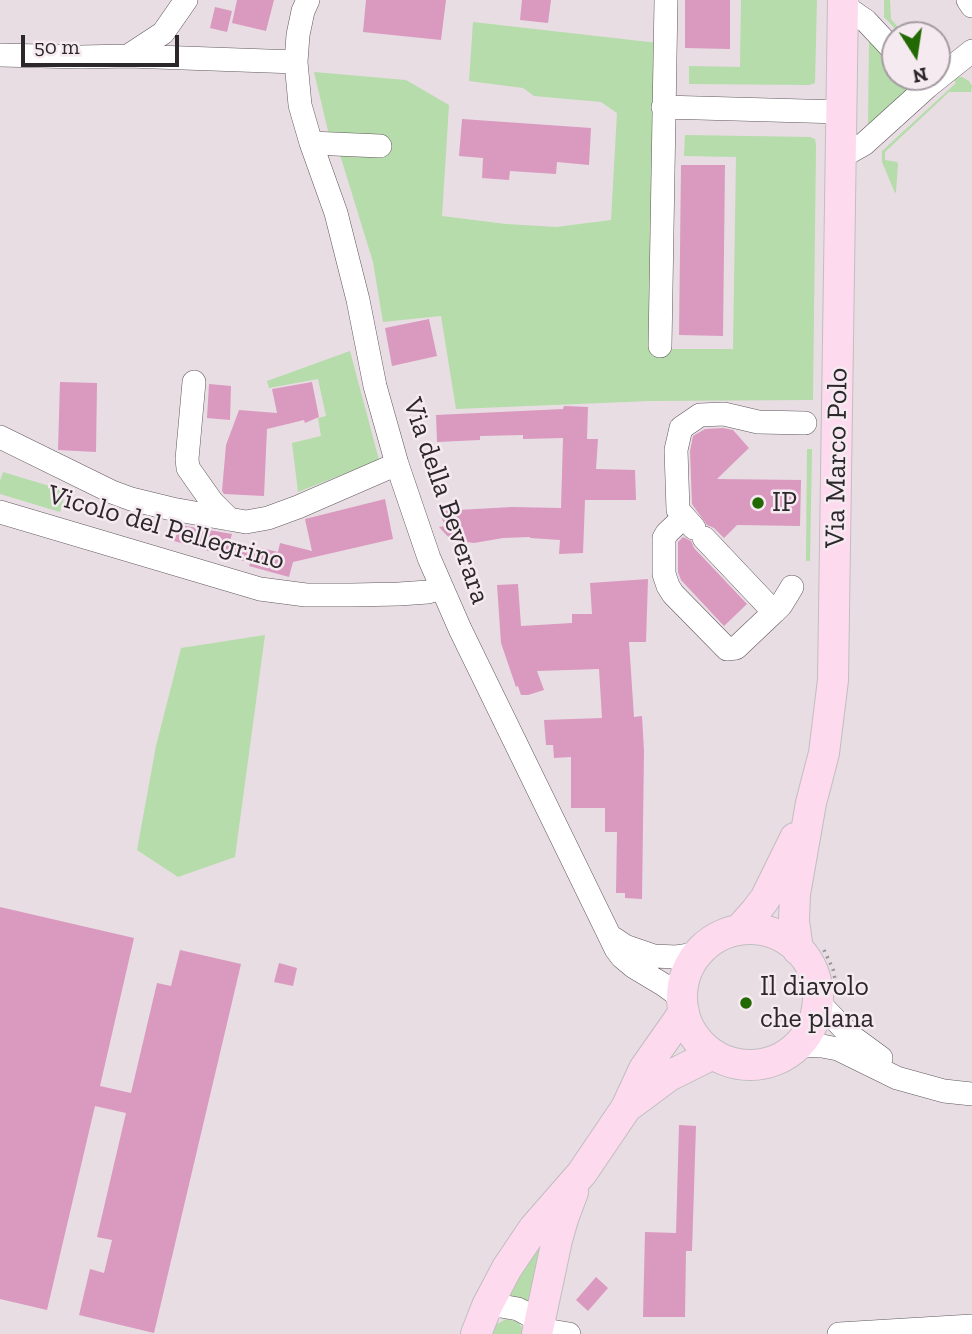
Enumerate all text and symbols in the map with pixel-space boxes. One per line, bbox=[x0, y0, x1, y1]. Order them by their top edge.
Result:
scale bar bbox=[24, 21, 182, 65]
north arrow bbox=[881, 21, 951, 91]
text: 50 m bbox=[34, 34, 80, 59]
text: N bbox=[911, 62, 930, 88]
street label: Via Marco Polo bbox=[819, 368, 855, 548]
street label: Via della Beverara bbox=[395, 394, 497, 608]
street label: Vicolo del Pellegrino bbox=[43, 478, 289, 578]
place label: IP bbox=[772, 486, 797, 520]
marker: IP bbox=[750, 495, 766, 511]
place label: Il diavolo che plana bbox=[760, 970, 874, 1036]
marker: Il diavolo che plana bbox=[738, 995, 754, 1011]

